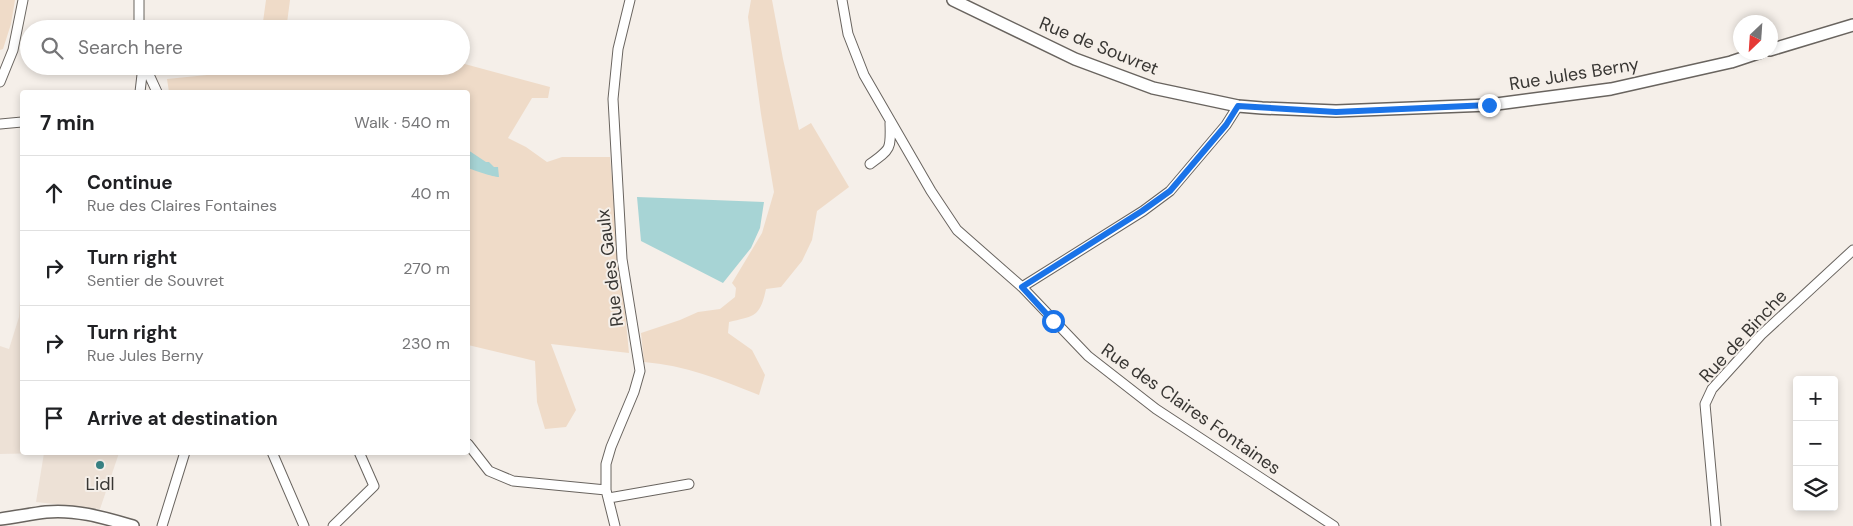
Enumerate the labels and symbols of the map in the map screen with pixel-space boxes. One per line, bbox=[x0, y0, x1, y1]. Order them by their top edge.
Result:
street label: Rue de Souvret bbox=[1036, 11, 1162, 81]
north arrow bbox=[1733, 15, 1778, 60]
street label: Rue Jules Berny bbox=[1507, 52, 1641, 96]
route end bbox=[1478, 94, 1501, 117]
street label: Rue des Gaulx bbox=[591, 208, 629, 328]
street label: Rue de Binche bbox=[1694, 284, 1792, 388]
route start bbox=[1042, 310, 1065, 333]
street label: Rue des Claires Fontaines bbox=[1097, 338, 1285, 480]
marker: Lidl bbox=[94, 459, 106, 471]
place label: Lidl bbox=[85, 472, 115, 496]

